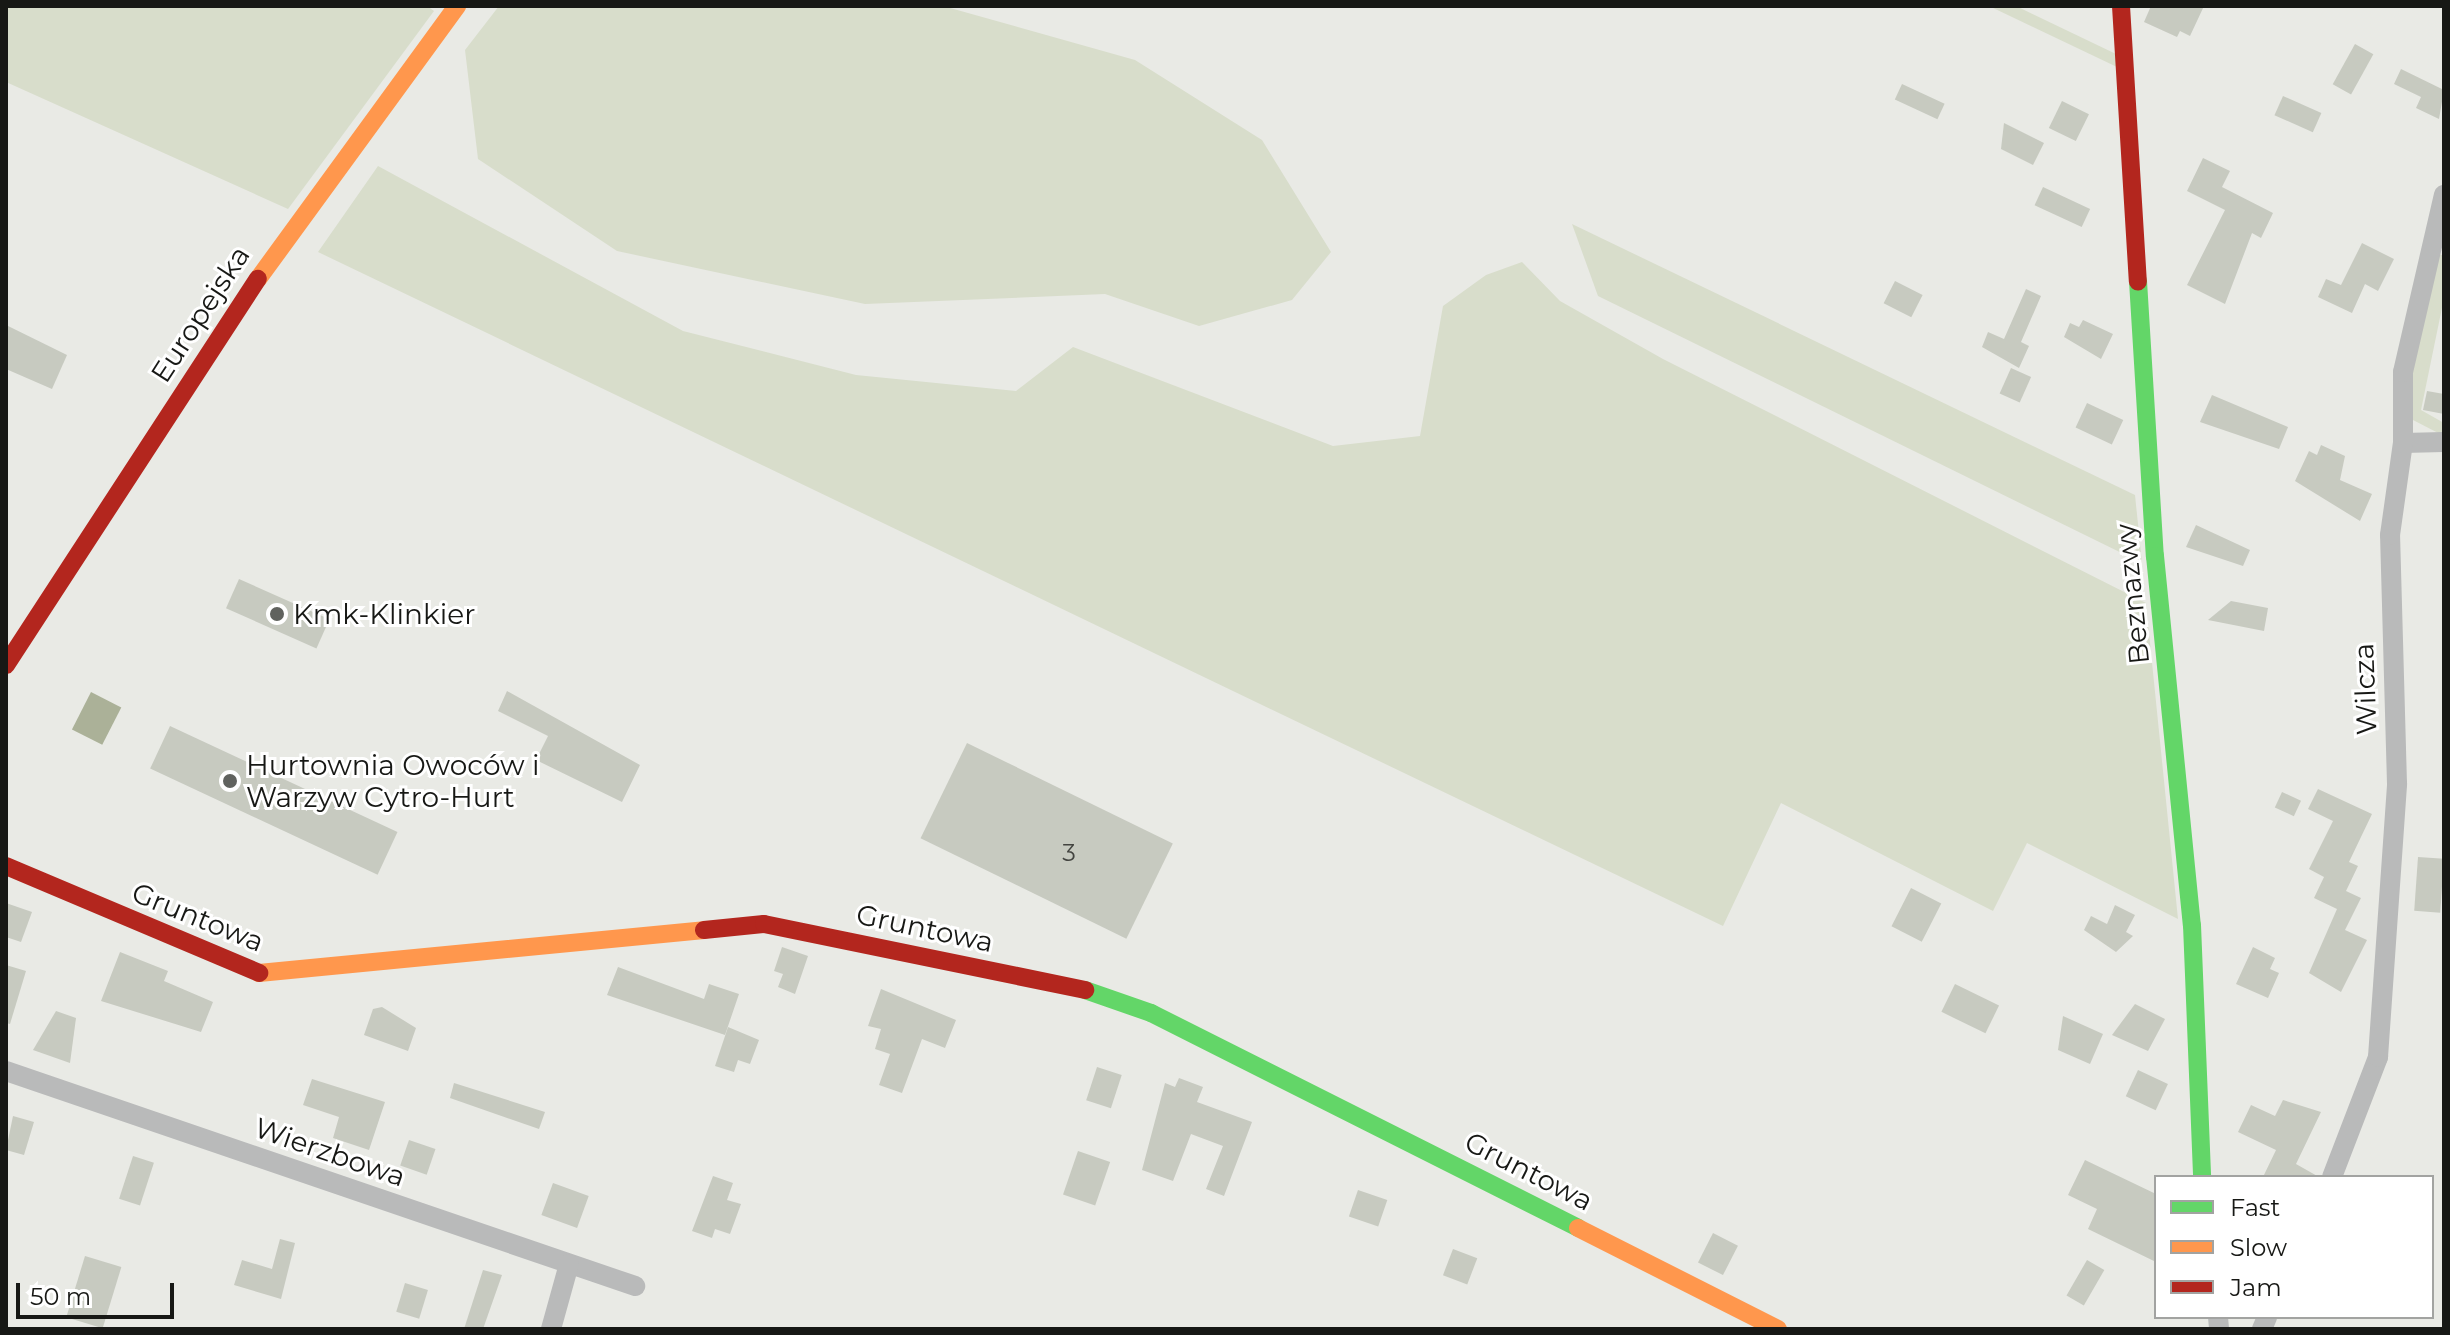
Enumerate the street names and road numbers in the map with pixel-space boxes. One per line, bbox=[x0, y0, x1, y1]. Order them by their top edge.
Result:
street label: Europejska bbox=[143, 240, 257, 388]
street label: Beznazwy bbox=[2108, 522, 2156, 666]
street label: Wilcza bbox=[2347, 642, 2383, 736]
street label: Gruntowa bbox=[127, 875, 269, 959]
street label: Gruntowa bbox=[853, 897, 997, 959]
street label: Wierzbowa bbox=[250, 1111, 410, 1193]
street label: Gruntowa bbox=[1459, 1124, 1599, 1218]

